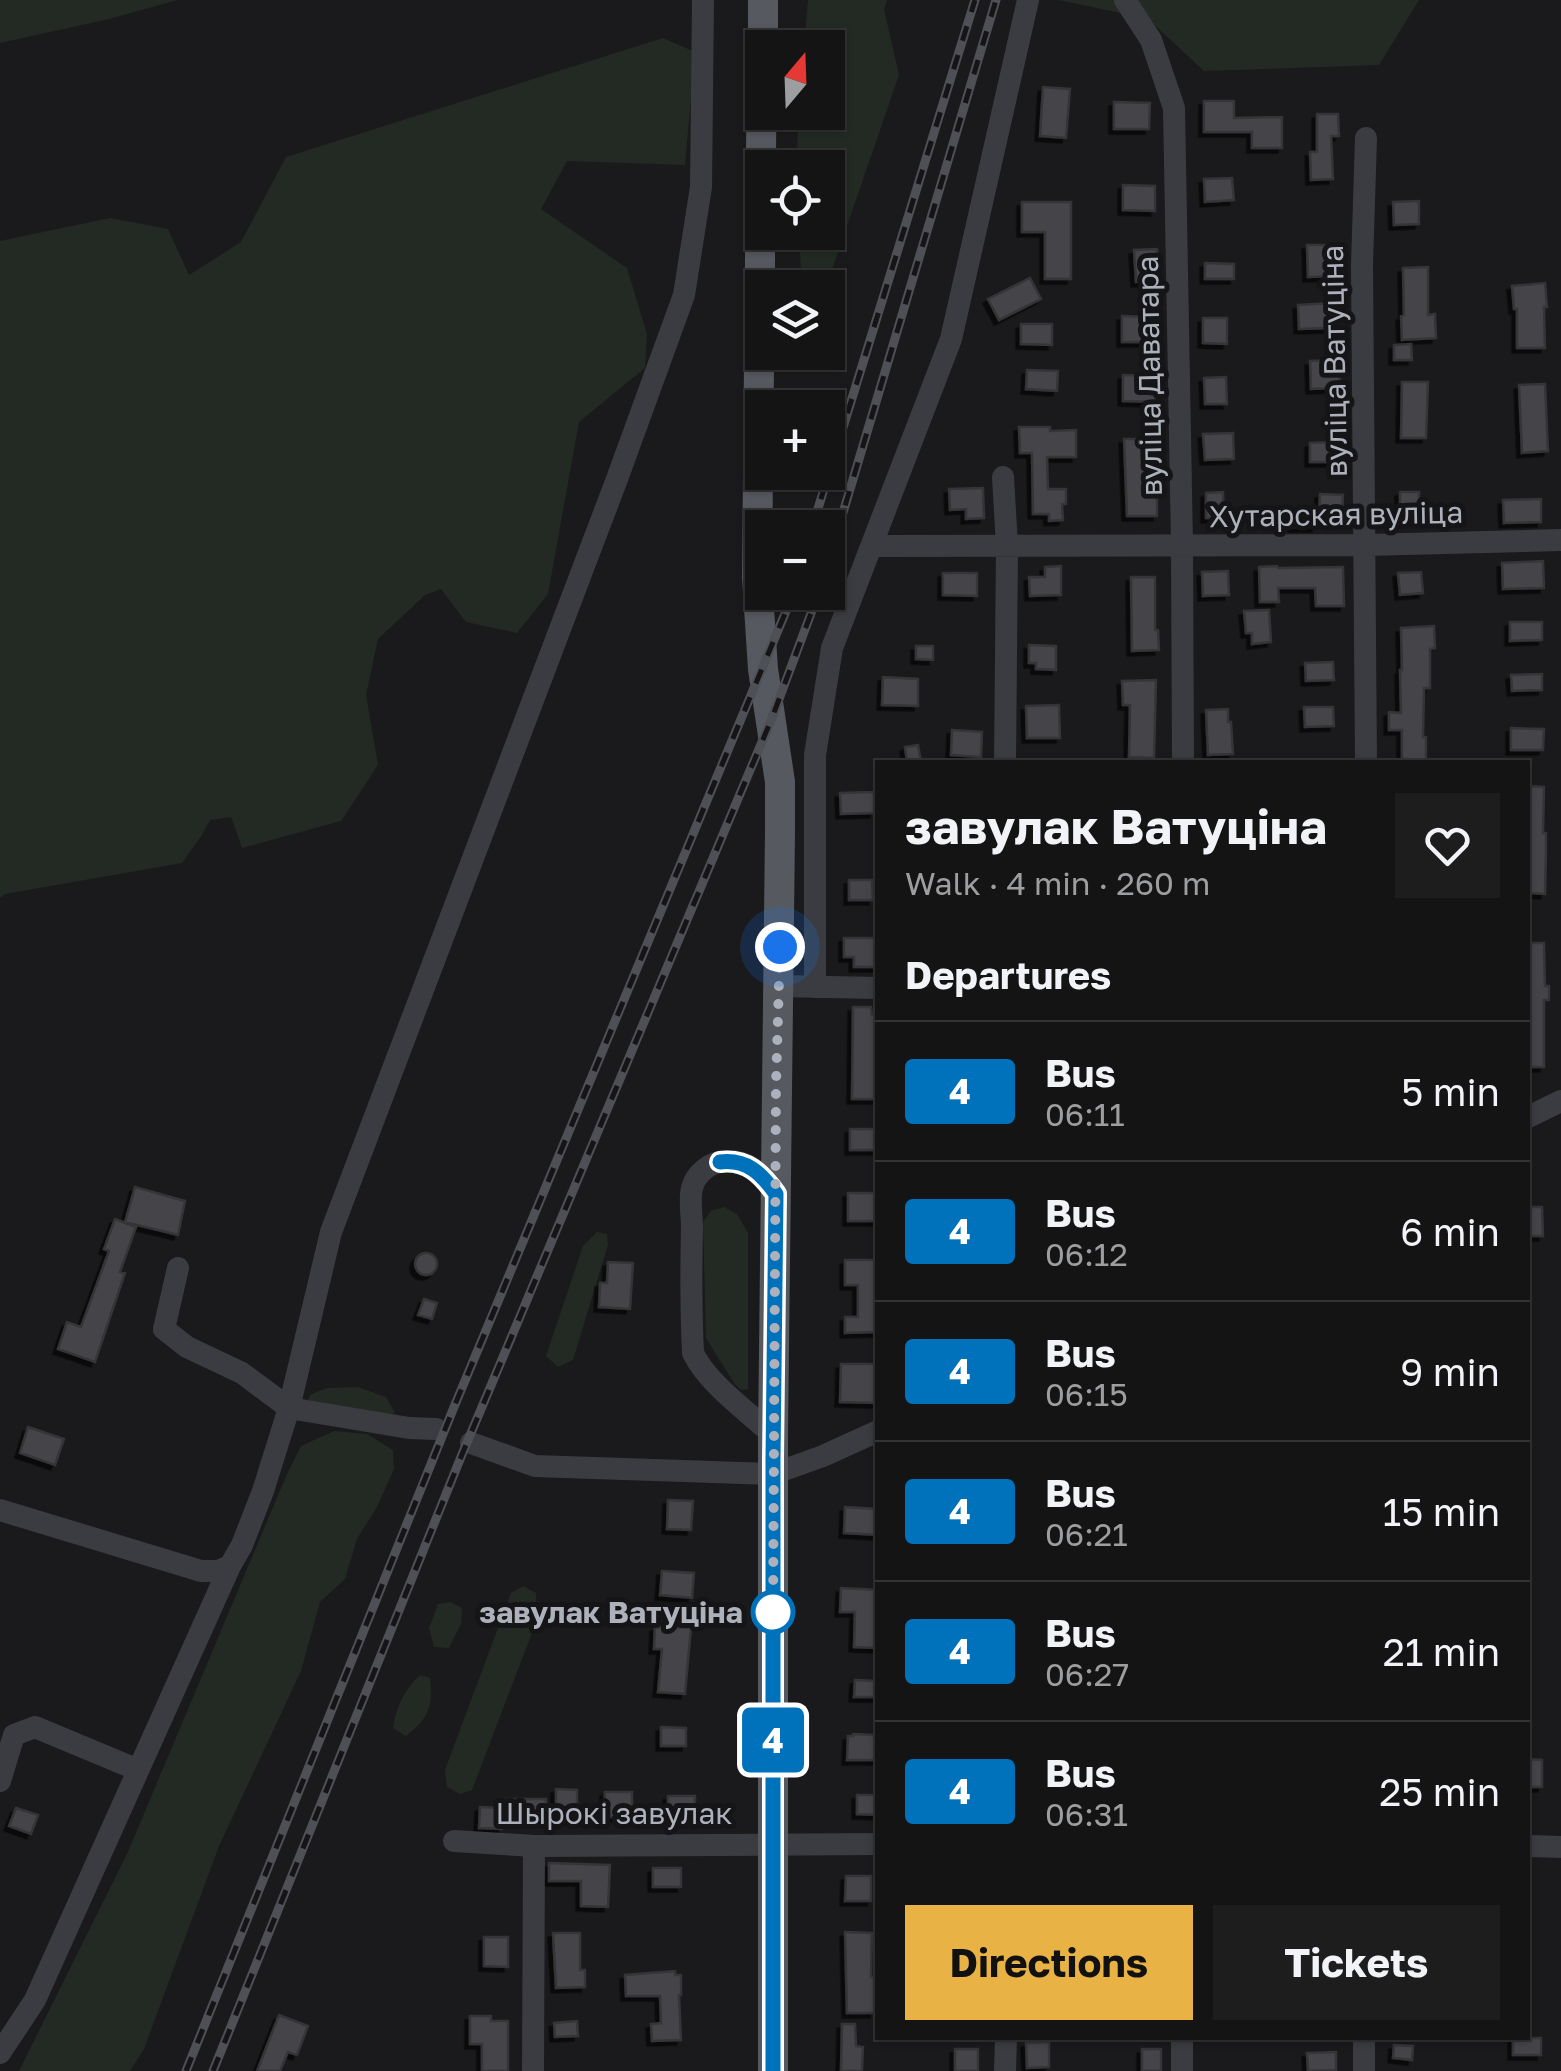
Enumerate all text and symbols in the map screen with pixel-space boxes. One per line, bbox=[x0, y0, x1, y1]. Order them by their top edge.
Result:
north arrow bbox=[745, 30, 845, 130]
map controls bbox=[745, 30, 845, 610]
button: locate bbox=[745, 150, 845, 250]
street label: вуліца Ватуціна bbox=[1314, 245, 1354, 477]
street label: вуліца Даватара bbox=[1129, 256, 1169, 496]
button: layers bbox=[745, 270, 845, 370]
button: + bbox=[745, 390, 845, 490]
street label: Хутарская вуліца bbox=[1209, 494, 1463, 534]
button: − bbox=[745, 510, 845, 610]
button: heart bbox=[1395, 793, 1500, 898]
text: завулак Ватуціна bbox=[905, 797, 1327, 855]
text: Walk · 4 min · 260 m bbox=[905, 864, 1210, 902]
your location bbox=[755, 922, 805, 972]
text: Departures bbox=[905, 952, 1111, 997]
text: Bus bbox=[1045, 1050, 1116, 1095]
text: 5 min bbox=[1401, 1069, 1500, 1114]
text: 4 bbox=[949, 1070, 971, 1112]
text: 06:11 bbox=[1045, 1095, 1125, 1133]
text: Bus bbox=[1045, 1190, 1116, 1235]
text: 6 min bbox=[1400, 1209, 1500, 1254]
text: 4 bbox=[949, 1210, 971, 1252]
text: 06:12 bbox=[1045, 1235, 1128, 1273]
text: Bus bbox=[1045, 1330, 1116, 1375]
text: 9 min bbox=[1400, 1349, 1500, 1394]
text: 4 bbox=[949, 1350, 971, 1392]
text: 06:15 bbox=[1045, 1375, 1128, 1413]
text: Bus bbox=[1045, 1470, 1116, 1515]
text: 15 min bbox=[1383, 1489, 1500, 1534]
text: 4 bbox=[949, 1490, 971, 1532]
text: 06:21 bbox=[1045, 1515, 1128, 1553]
marker: завулак Ватуціна bbox=[752, 1591, 794, 1633]
place label: завулак Ватуціна bbox=[479, 1594, 743, 1630]
text: Bus bbox=[1045, 1610, 1116, 1655]
text: 21 min bbox=[1383, 1629, 1500, 1674]
text: 4 bbox=[949, 1630, 971, 1672]
text: 06:27 bbox=[1045, 1655, 1129, 1693]
line badge: 4 bbox=[740, 1708, 806, 1772]
text: 4 bbox=[762, 1719, 784, 1761]
text: Bus bbox=[1045, 1750, 1116, 1795]
text: 25 min bbox=[1379, 1769, 1500, 1814]
text: 4 bbox=[949, 1770, 971, 1812]
street label: Шырокі завулак bbox=[495, 1795, 733, 1831]
text: 06:31 bbox=[1045, 1795, 1128, 1833]
button: Directions bbox=[905, 1905, 1193, 2020]
button: Tickets bbox=[1213, 1905, 1500, 2020]

